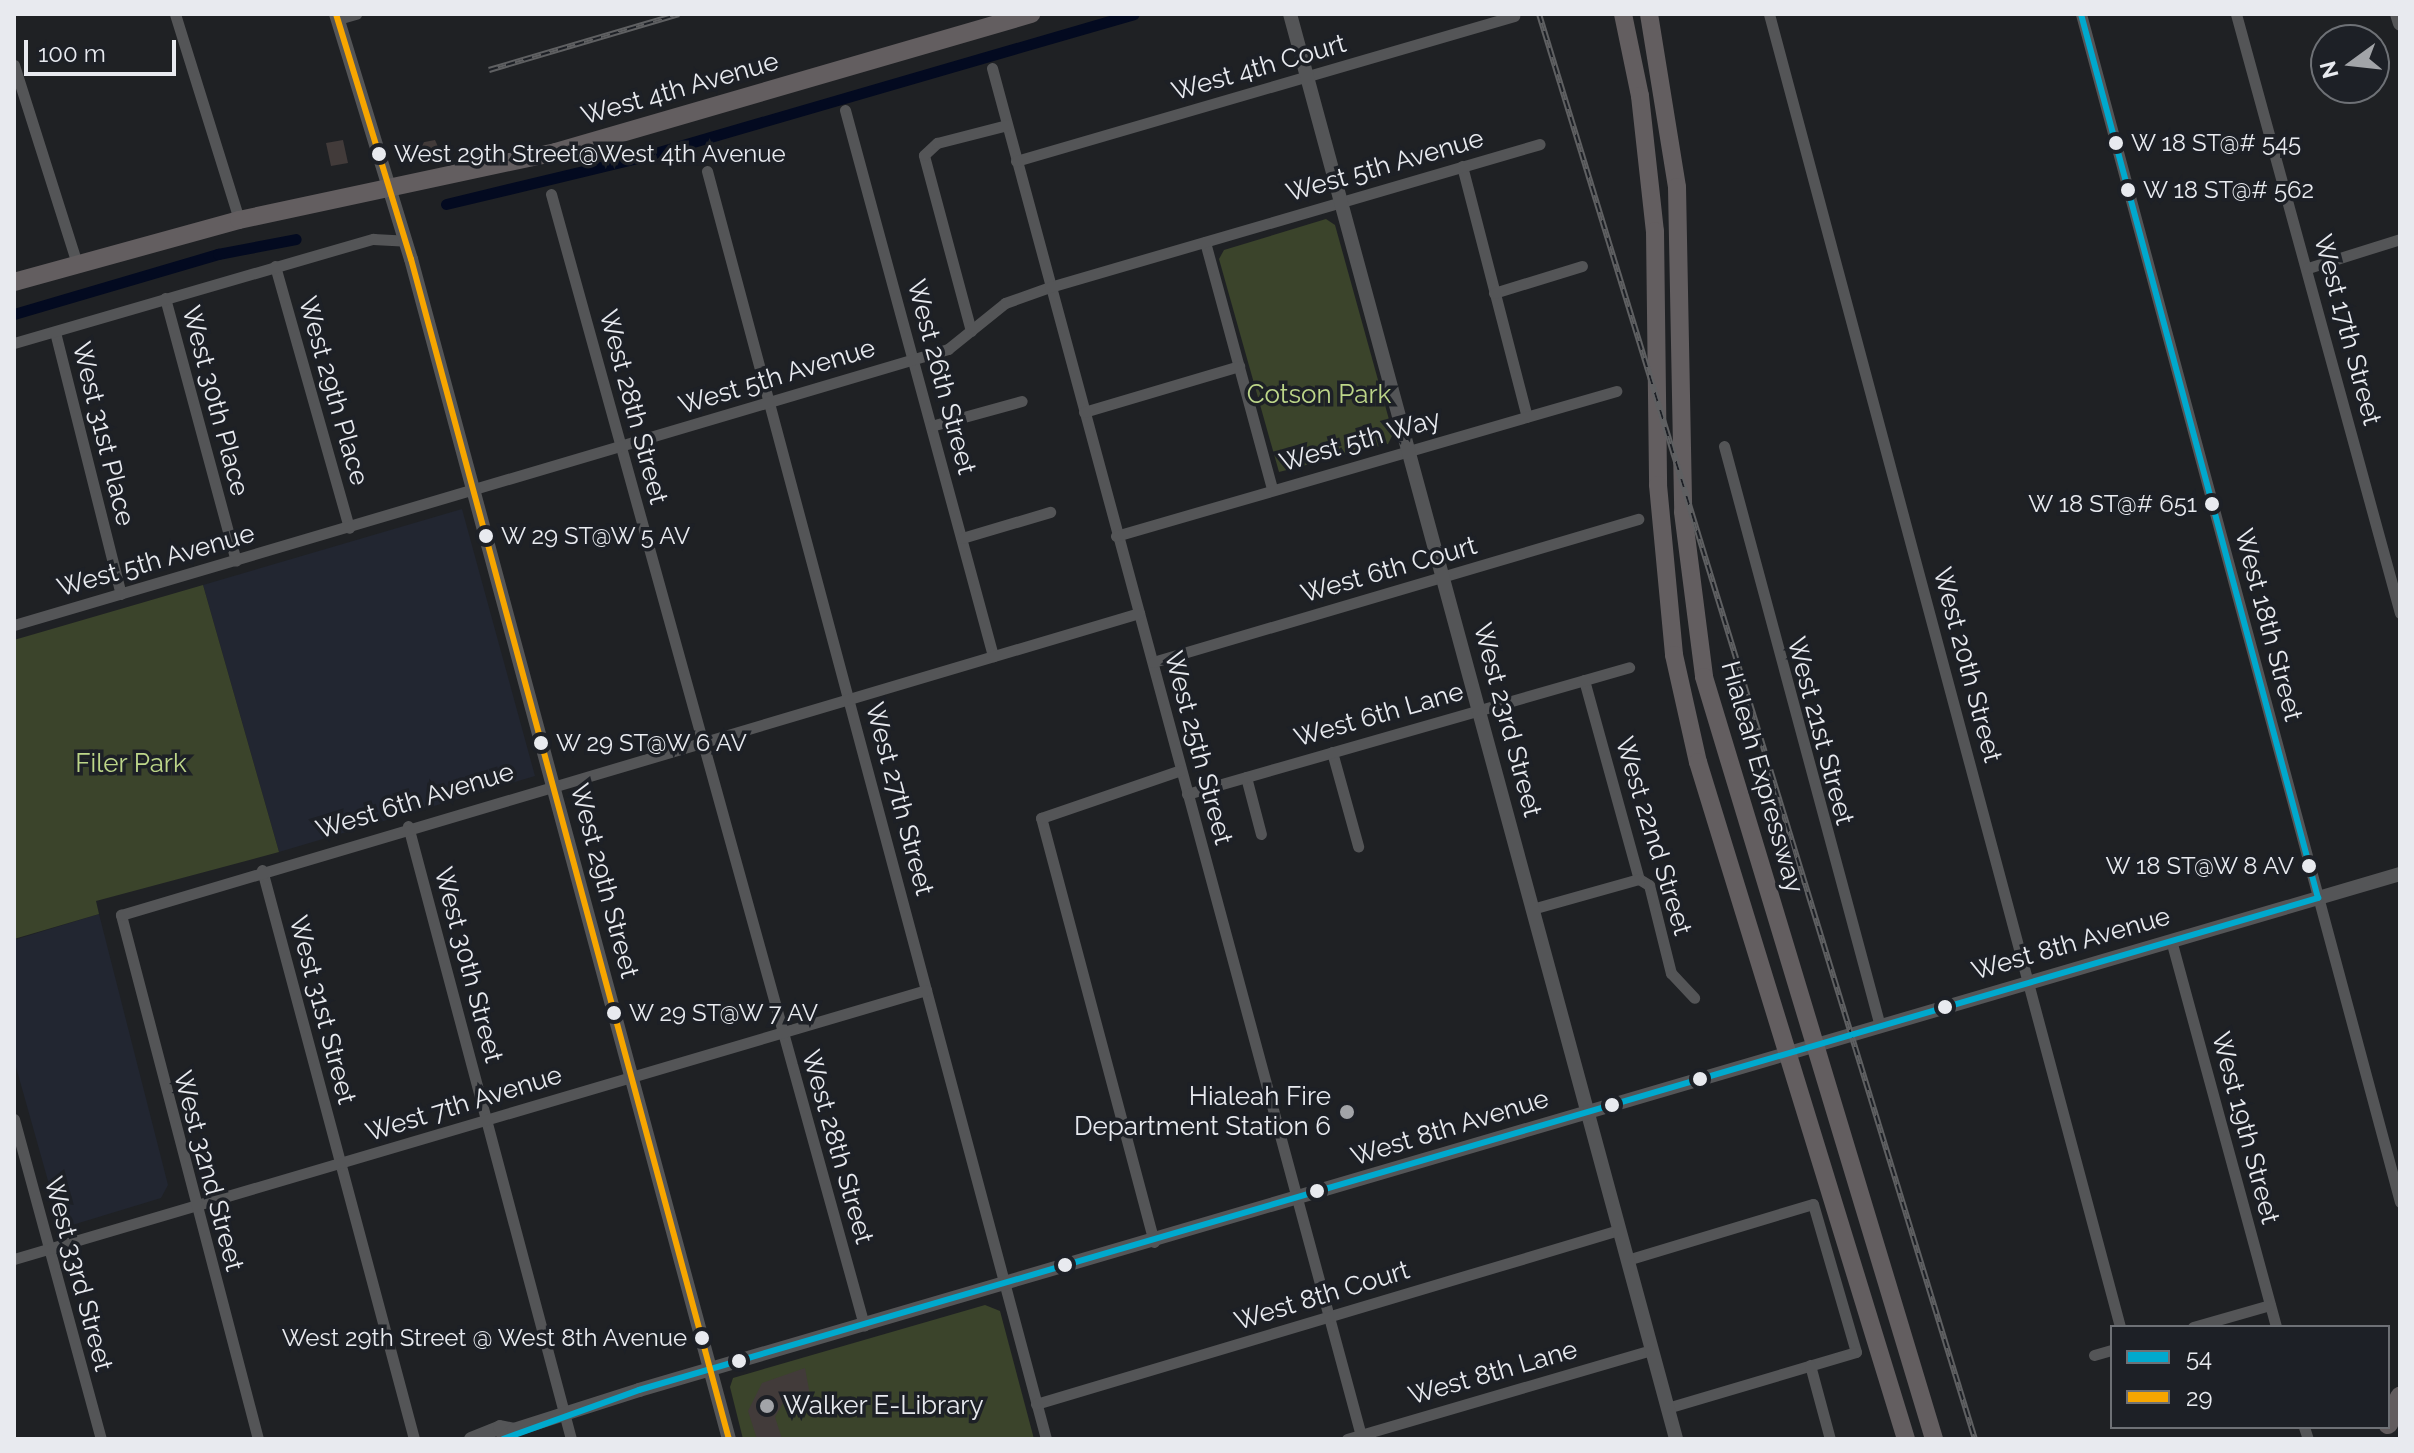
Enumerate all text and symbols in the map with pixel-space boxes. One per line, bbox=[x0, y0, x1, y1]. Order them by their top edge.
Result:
scale bar bbox=[28, 24, 180, 74]
north arrow bbox=[2310, 24, 2390, 104]
street label: West 4th Court bbox=[1168, 28, 1350, 108]
text: 100 m bbox=[38, 39, 106, 68]
street label: West 4th Avenue bbox=[577, 46, 783, 132]
text: N bbox=[2314, 58, 2343, 81]
street label: West 5th Avenue bbox=[1282, 123, 1488, 209]
place label: W 18 ST@# 545 bbox=[2131, 129, 2302, 157]
marker: W 18 ST@# 545 bbox=[2108, 135, 2124, 151]
place label: West 29th Street@West 4th Avenue bbox=[394, 140, 786, 168]
marker: West 29th Street@West 4th Avenue bbox=[371, 146, 387, 162]
place label: W 18 ST@# 562 bbox=[2143, 176, 2315, 204]
marker: W 18 ST@# 562 bbox=[2120, 182, 2136, 198]
street label: West 17th Street bbox=[2307, 231, 2387, 429]
street label: West 26th Street bbox=[900, 276, 982, 478]
street label: West 29th Place bbox=[291, 293, 375, 489]
street label: West 30th Place bbox=[175, 302, 255, 500]
street label: West 28th Street bbox=[592, 306, 674, 508]
street label: West 5th Avenue bbox=[675, 332, 879, 422]
street label: West 31st Place bbox=[65, 339, 141, 529]
park label: Cotson Park bbox=[1247, 379, 1391, 411]
street label: West 5th Way bbox=[1275, 403, 1445, 479]
place label: W 18 ST@# 651 bbox=[2027, 490, 2197, 518]
marker: W 18 ST@# 651 bbox=[2204, 496, 2220, 512]
street label: West 5th Avenue bbox=[53, 518, 259, 604]
place label: W 29 ST@W 5 AV bbox=[501, 522, 693, 550]
street label: West 18th Street bbox=[2227, 525, 2309, 725]
marker: W 29 ST@W 5 AV bbox=[478, 528, 494, 544]
street label: West 6th Court bbox=[1298, 530, 1480, 610]
street label: West 20th Street bbox=[1926, 564, 2008, 766]
street label: West 23rd Street bbox=[1466, 620, 1548, 820]
street label: West 21st Street bbox=[1780, 634, 1860, 828]
street label: West 25th Street bbox=[1157, 648, 1239, 848]
street label: Hialeah Expressway bbox=[1714, 657, 1810, 897]
street label: West 6th Lane bbox=[1291, 676, 1467, 754]
street label: West 27th Street bbox=[858, 699, 940, 899]
place label: W 29 ST@W 6 AV bbox=[556, 729, 749, 757]
street label: West 22nd Street bbox=[1608, 733, 1698, 939]
marker: W 29 ST@W 6 AV bbox=[533, 735, 549, 751]
park label: Filer Park bbox=[75, 748, 187, 780]
street label: West 6th Avenue bbox=[312, 756, 518, 846]
street label: West 29th Street bbox=[563, 780, 645, 982]
place label: W 18 ST@W 8 AV bbox=[2103, 852, 2294, 880]
marker: W 18 ST@W 8 AV bbox=[2301, 858, 2317, 874]
street label: West 30th Street bbox=[427, 864, 509, 1066]
street label: West 8th Avenue bbox=[1968, 901, 2174, 987]
street label: West 31st Street bbox=[282, 912, 362, 1108]
place label: W 29 ST@W 7 AV bbox=[629, 999, 821, 1027]
unlabelled marker bbox=[1937, 999, 1953, 1015]
marker: W 29 ST@W 7 AV bbox=[606, 1005, 622, 1021]
street label: West 19th Street bbox=[2204, 1029, 2286, 1227]
street label: West 28th Street bbox=[794, 1046, 880, 1248]
street label: West 7th Avenue bbox=[362, 1059, 566, 1149]
street label: West 32nd Street bbox=[166, 1067, 250, 1275]
unlabelled marker bbox=[1692, 1071, 1708, 1087]
place label: Hialeah Fire Department Station 6 bbox=[1074, 1081, 1331, 1142]
street label: West 8th Avenue bbox=[1347, 1083, 1553, 1173]
unlabelled marker bbox=[1604, 1097, 1620, 1113]
marker: Hialeah Fire Department Station 6 bbox=[1338, 1103, 1356, 1121]
street label: West 33rd Street bbox=[37, 1173, 119, 1375]
unlabelled marker bbox=[1309, 1183, 1325, 1199]
street label: West 8th Court bbox=[1231, 1255, 1413, 1337]
unlabelled marker bbox=[1057, 1257, 1073, 1273]
place label: West 29th Street @ West 8th Avenue bbox=[280, 1324, 687, 1352]
legend bbox=[2110, 1325, 2390, 1429]
marker: West 29th Street @ West 8th Avenue bbox=[694, 1330, 710, 1346]
street label: West 8th Lane bbox=[1405, 1334, 1581, 1412]
text: 54 bbox=[2186, 1343, 2212, 1372]
unlabelled marker bbox=[731, 1353, 747, 1369]
text: 29 bbox=[2186, 1383, 2213, 1412]
place label: Walker E-Library bbox=[783, 1390, 984, 1422]
marker: Walker E-Library bbox=[758, 1397, 776, 1415]

